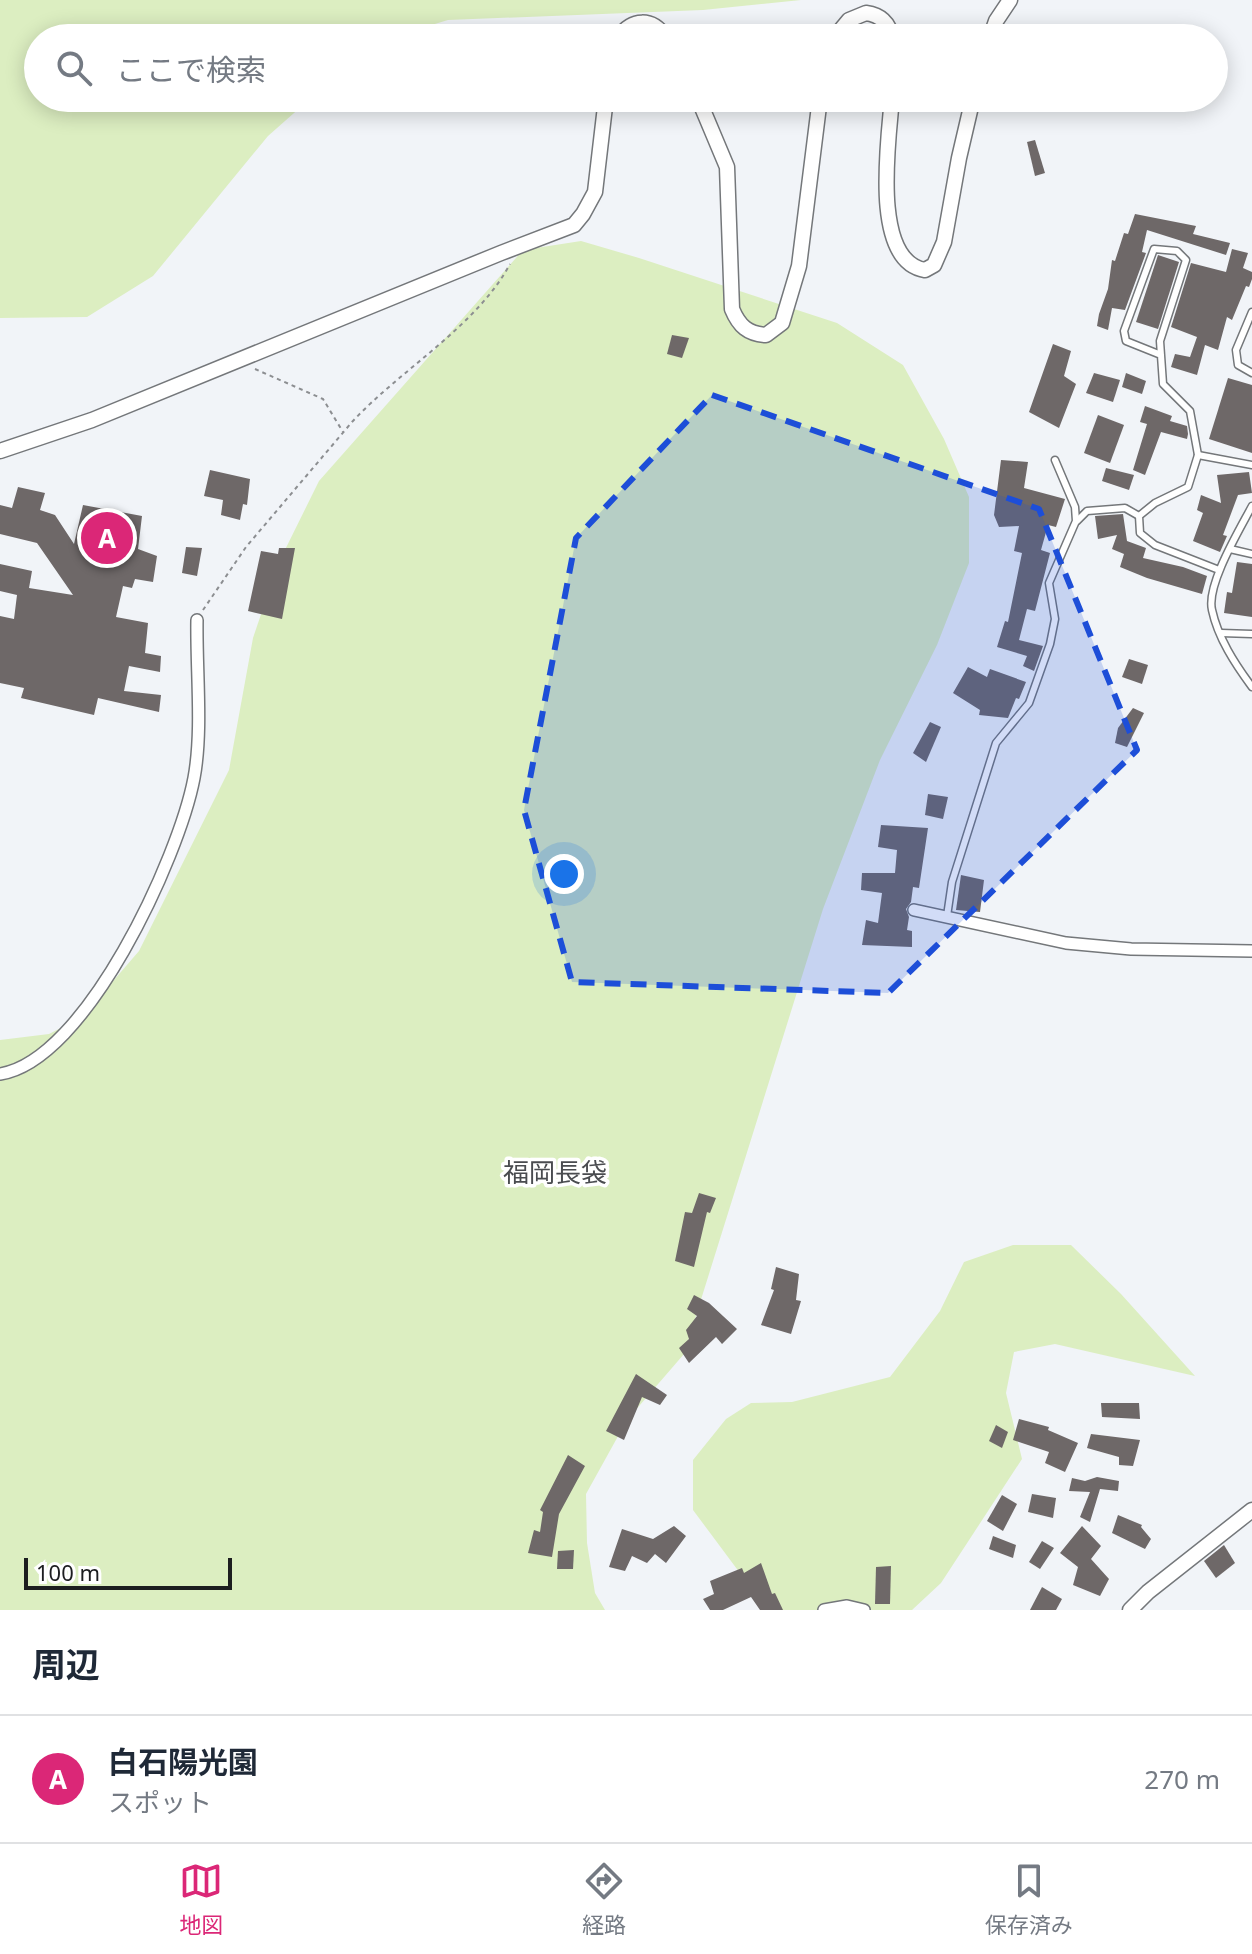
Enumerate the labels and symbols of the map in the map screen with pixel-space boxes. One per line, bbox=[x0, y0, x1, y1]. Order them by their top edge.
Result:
pin: A bbox=[81, 508, 133, 568]
your location bbox=[544, 854, 584, 894]
district label: 福岡長袋 bbox=[503, 1154, 607, 1190]
scale bar bbox=[24, 1554, 232, 1590]

